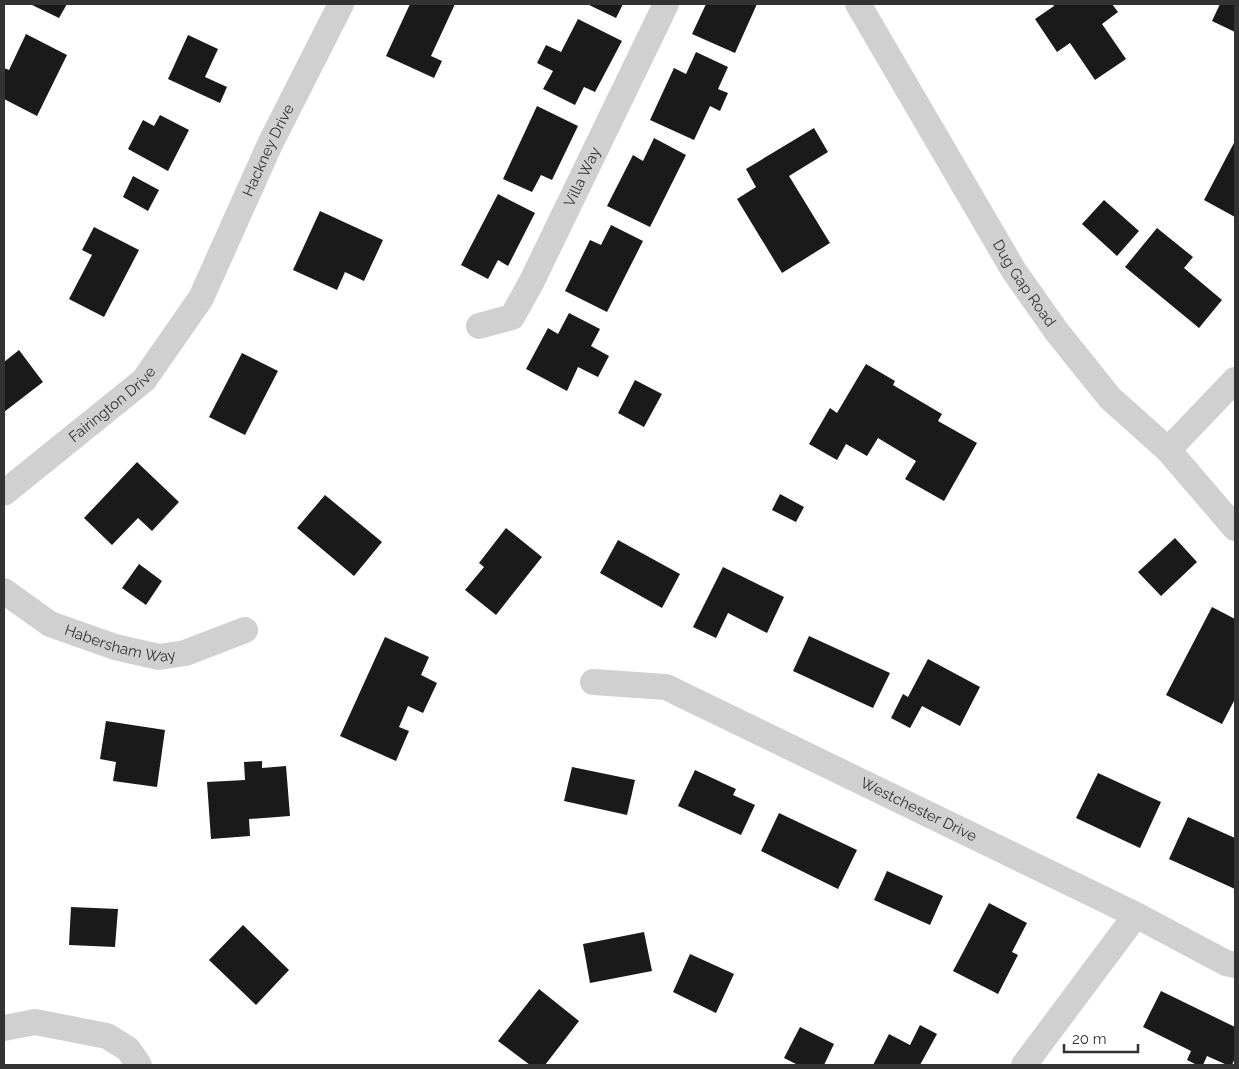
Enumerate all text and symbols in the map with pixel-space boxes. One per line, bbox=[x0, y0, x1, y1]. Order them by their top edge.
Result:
street label: Hackney Drive bbox=[239, 101, 298, 199]
street label: Villa Way bbox=[560, 144, 604, 210]
street label: Dug Gap Road bbox=[989, 237, 1059, 330]
street label: Fairington Drive bbox=[65, 363, 160, 446]
street label: Habersham Way bbox=[62, 621, 177, 666]
street label: Westchester Drive bbox=[858, 774, 980, 845]
scale bar bbox=[1064, 1022, 1138, 1054]
text: 20 m bbox=[1072, 1030, 1107, 1048]

